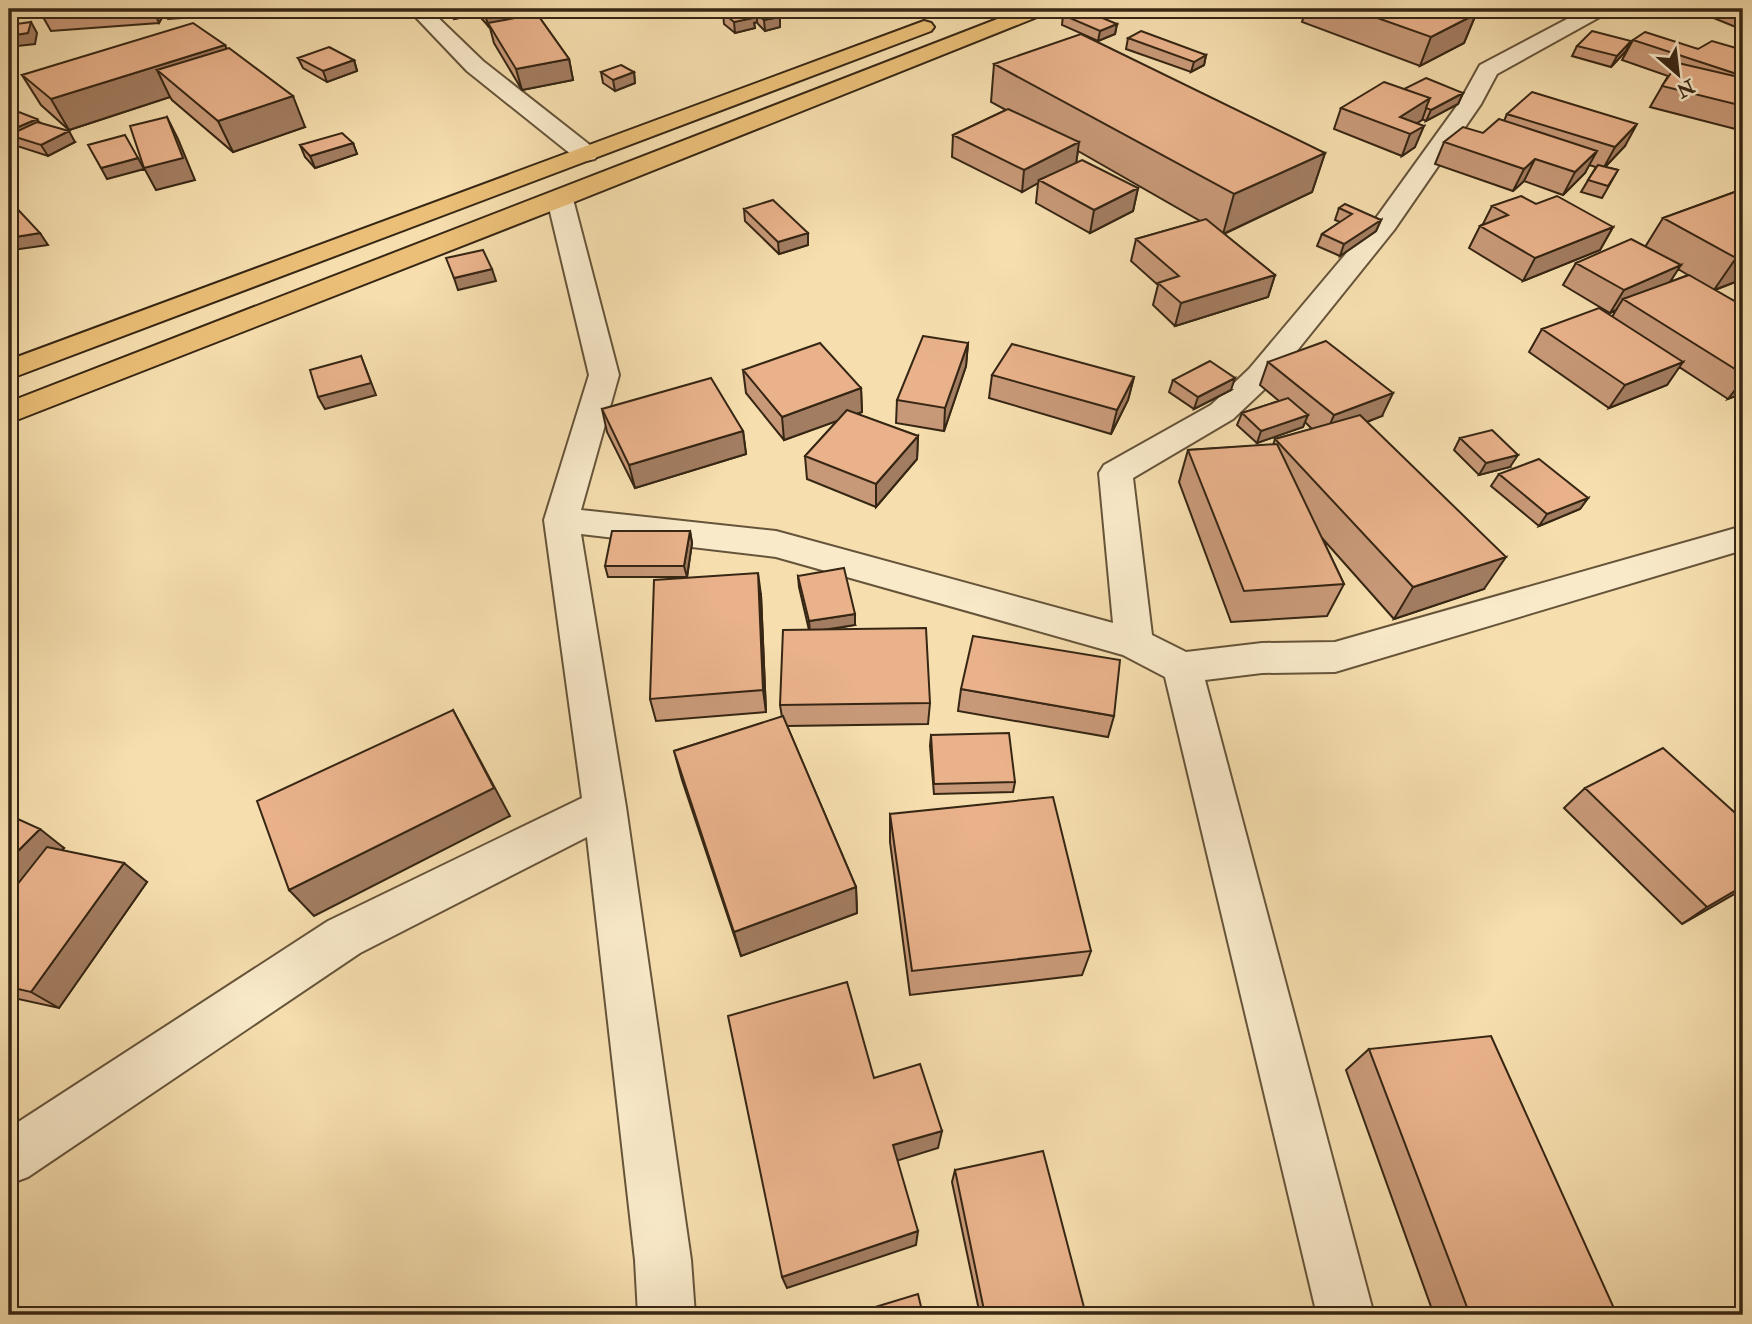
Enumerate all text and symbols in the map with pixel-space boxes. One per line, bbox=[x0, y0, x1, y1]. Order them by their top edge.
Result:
north arrow bbox=[1644, 38, 1714, 108]
text: N bbox=[1671, 73, 1700, 103]

